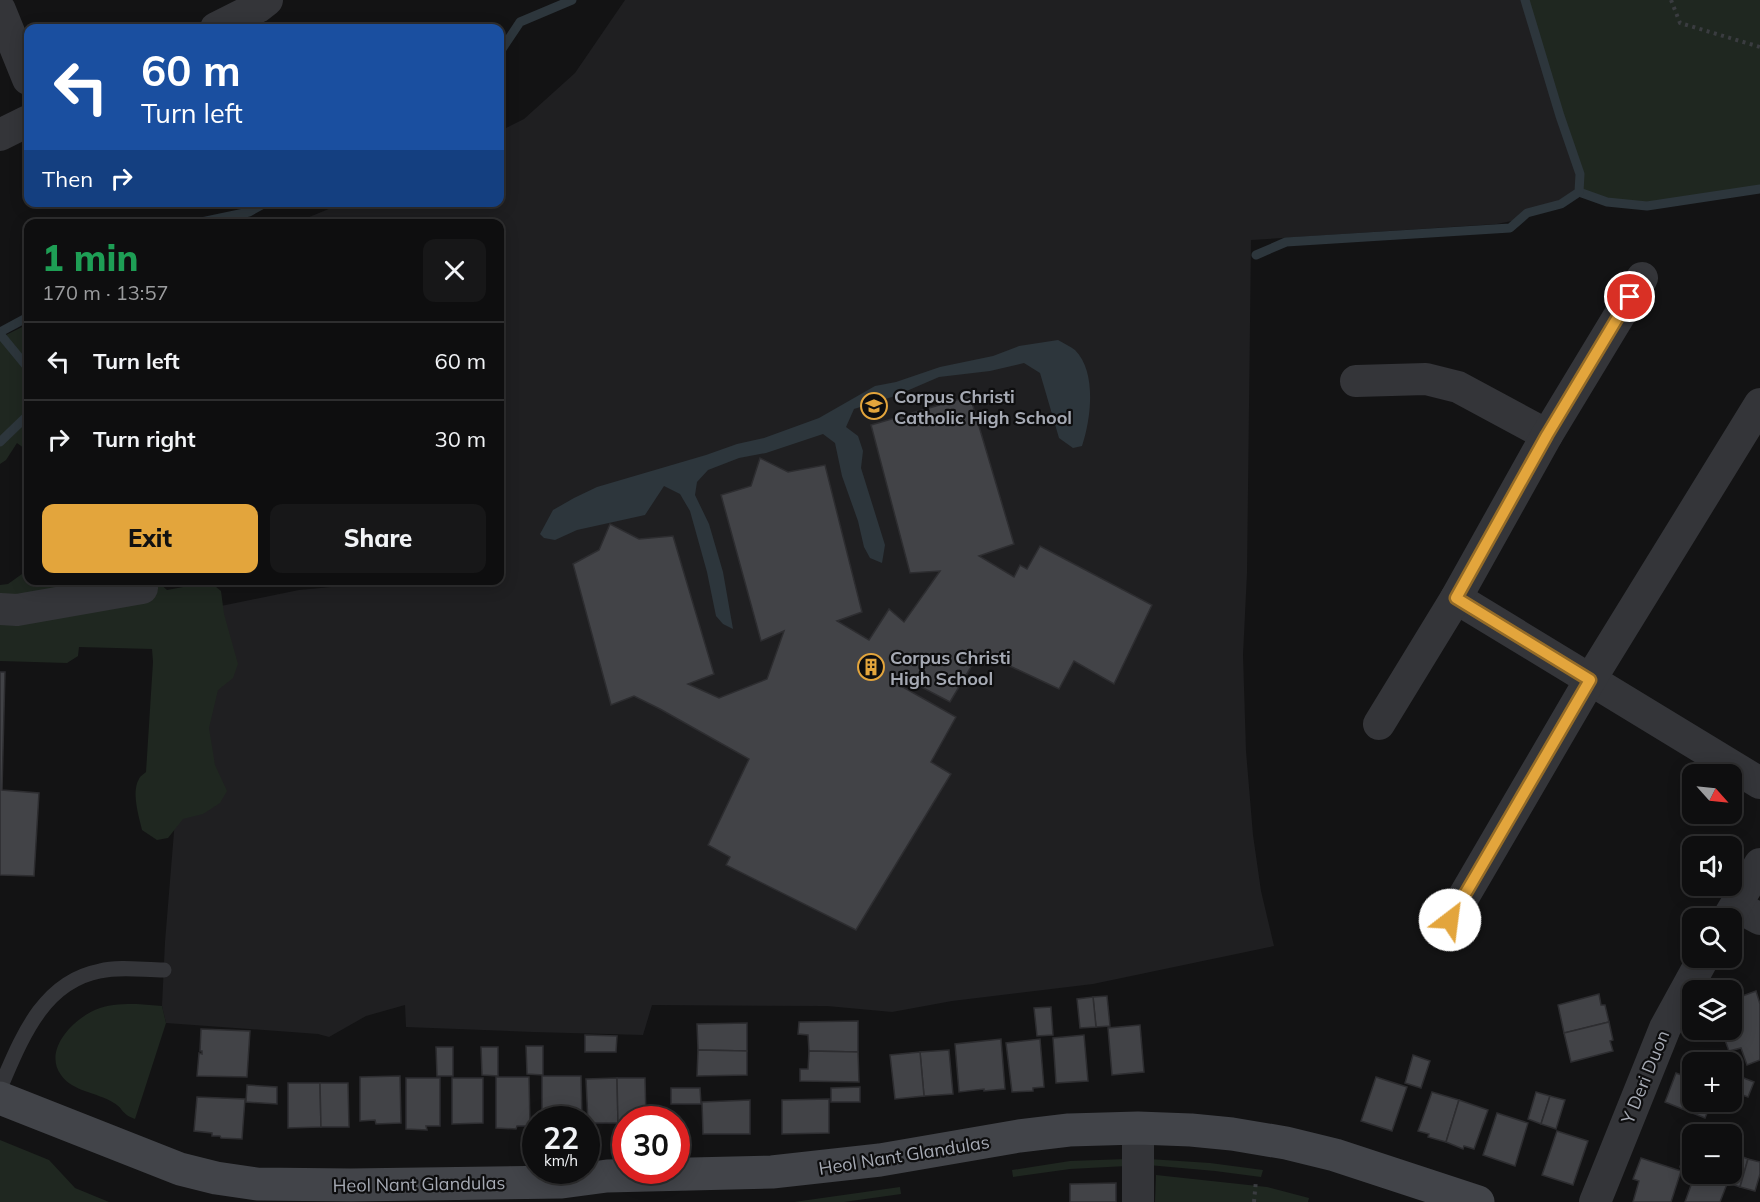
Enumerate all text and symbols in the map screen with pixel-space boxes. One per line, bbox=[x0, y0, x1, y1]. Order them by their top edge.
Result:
text: 60 m bbox=[141, 44, 241, 97]
icon: left bbox=[42, 48, 120, 126]
text: Turn left bbox=[141, 96, 243, 130]
icon: right bbox=[105, 162, 138, 195]
text: Then bbox=[42, 165, 93, 193]
text: 1 min bbox=[42, 235, 138, 280]
button: close bbox=[423, 239, 486, 302]
pin bbox=[1604, 271, 1655, 322]
text: 170 m · 13:57 bbox=[42, 280, 168, 305]
icon: arrive bbox=[1613, 280, 1646, 313]
icon: left bbox=[42, 345, 75, 378]
text: Turn left bbox=[93, 347, 180, 375]
text: 60 m bbox=[435, 347, 486, 375]
place label: Corpus Christi Catholic High School bbox=[894, 385, 1072, 429]
school or university icon: Corpus Christi Catholic High School bbox=[859, 391, 889, 421]
icon: right bbox=[42, 423, 75, 456]
text: Turn right bbox=[93, 425, 196, 453]
text: 30 m bbox=[435, 425, 486, 453]
button: Exit bbox=[42, 504, 258, 573]
button: Share bbox=[270, 504, 486, 573]
place label: Corpus Christi High School bbox=[890, 646, 1011, 690]
building icon: Corpus Christi High School bbox=[856, 652, 886, 682]
north arrow bbox=[1682, 764, 1742, 824]
map controls bbox=[1682, 764, 1742, 1184]
button: sound bbox=[1682, 836, 1742, 896]
position arrow bbox=[1418, 888, 1482, 952]
button: search bbox=[1682, 908, 1742, 968]
button: layers bbox=[1682, 980, 1742, 1040]
street label: Y Deri Duon bbox=[1615, 1027, 1674, 1128]
button: + bbox=[1682, 1052, 1742, 1112]
speed limit sign: 30 bbox=[612, 1106, 690, 1184]
text: 22 bbox=[543, 1119, 579, 1157]
button: − bbox=[1682, 1124, 1742, 1184]
street label: Heol Nant Glandulas bbox=[817, 1130, 991, 1180]
text: km/h bbox=[544, 1151, 578, 1170]
street label: Heol Nant Glandulas bbox=[332, 1171, 506, 1197]

